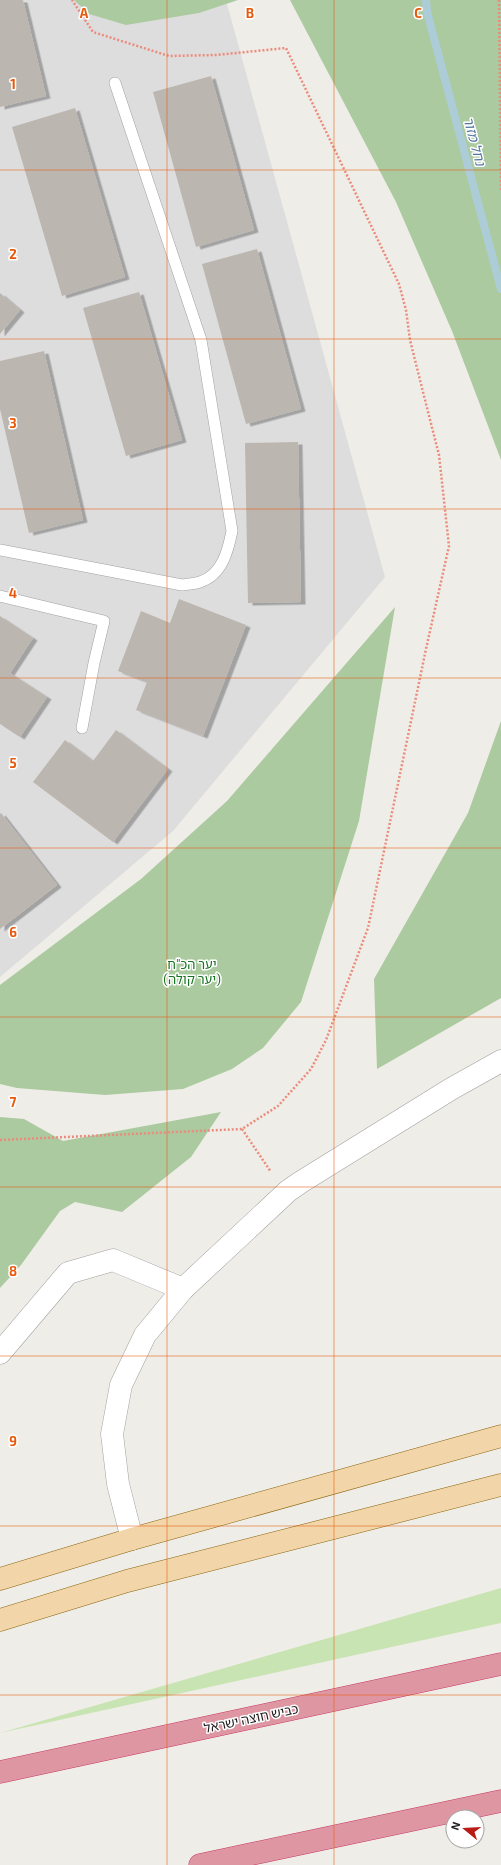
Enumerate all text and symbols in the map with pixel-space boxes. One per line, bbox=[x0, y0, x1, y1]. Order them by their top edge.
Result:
text: A bbox=[80, 5, 89, 21]
text: B bbox=[246, 5, 254, 21]
text: C bbox=[414, 5, 422, 21]
text: 1 bbox=[10, 76, 16, 92]
water label: נחל מזור bbox=[460, 115, 490, 169]
text: 2 bbox=[9, 246, 17, 262]
text: 3 bbox=[9, 415, 17, 431]
text: 4 bbox=[9, 585, 17, 601]
text: 5 bbox=[9, 755, 17, 771]
text: 6 bbox=[9, 924, 17, 940]
park label: יער הכ"ח (יער קולה) bbox=[163, 956, 221, 987]
text: 7 bbox=[10, 1094, 17, 1110]
text: 8 bbox=[9, 1263, 17, 1279]
text: 9 bbox=[9, 1433, 17, 1449]
street label: כביש חוצה ישראל bbox=[202, 1700, 300, 1736]
north arrow bbox=[445, 1809, 485, 1849]
text: N bbox=[448, 1820, 462, 1832]

